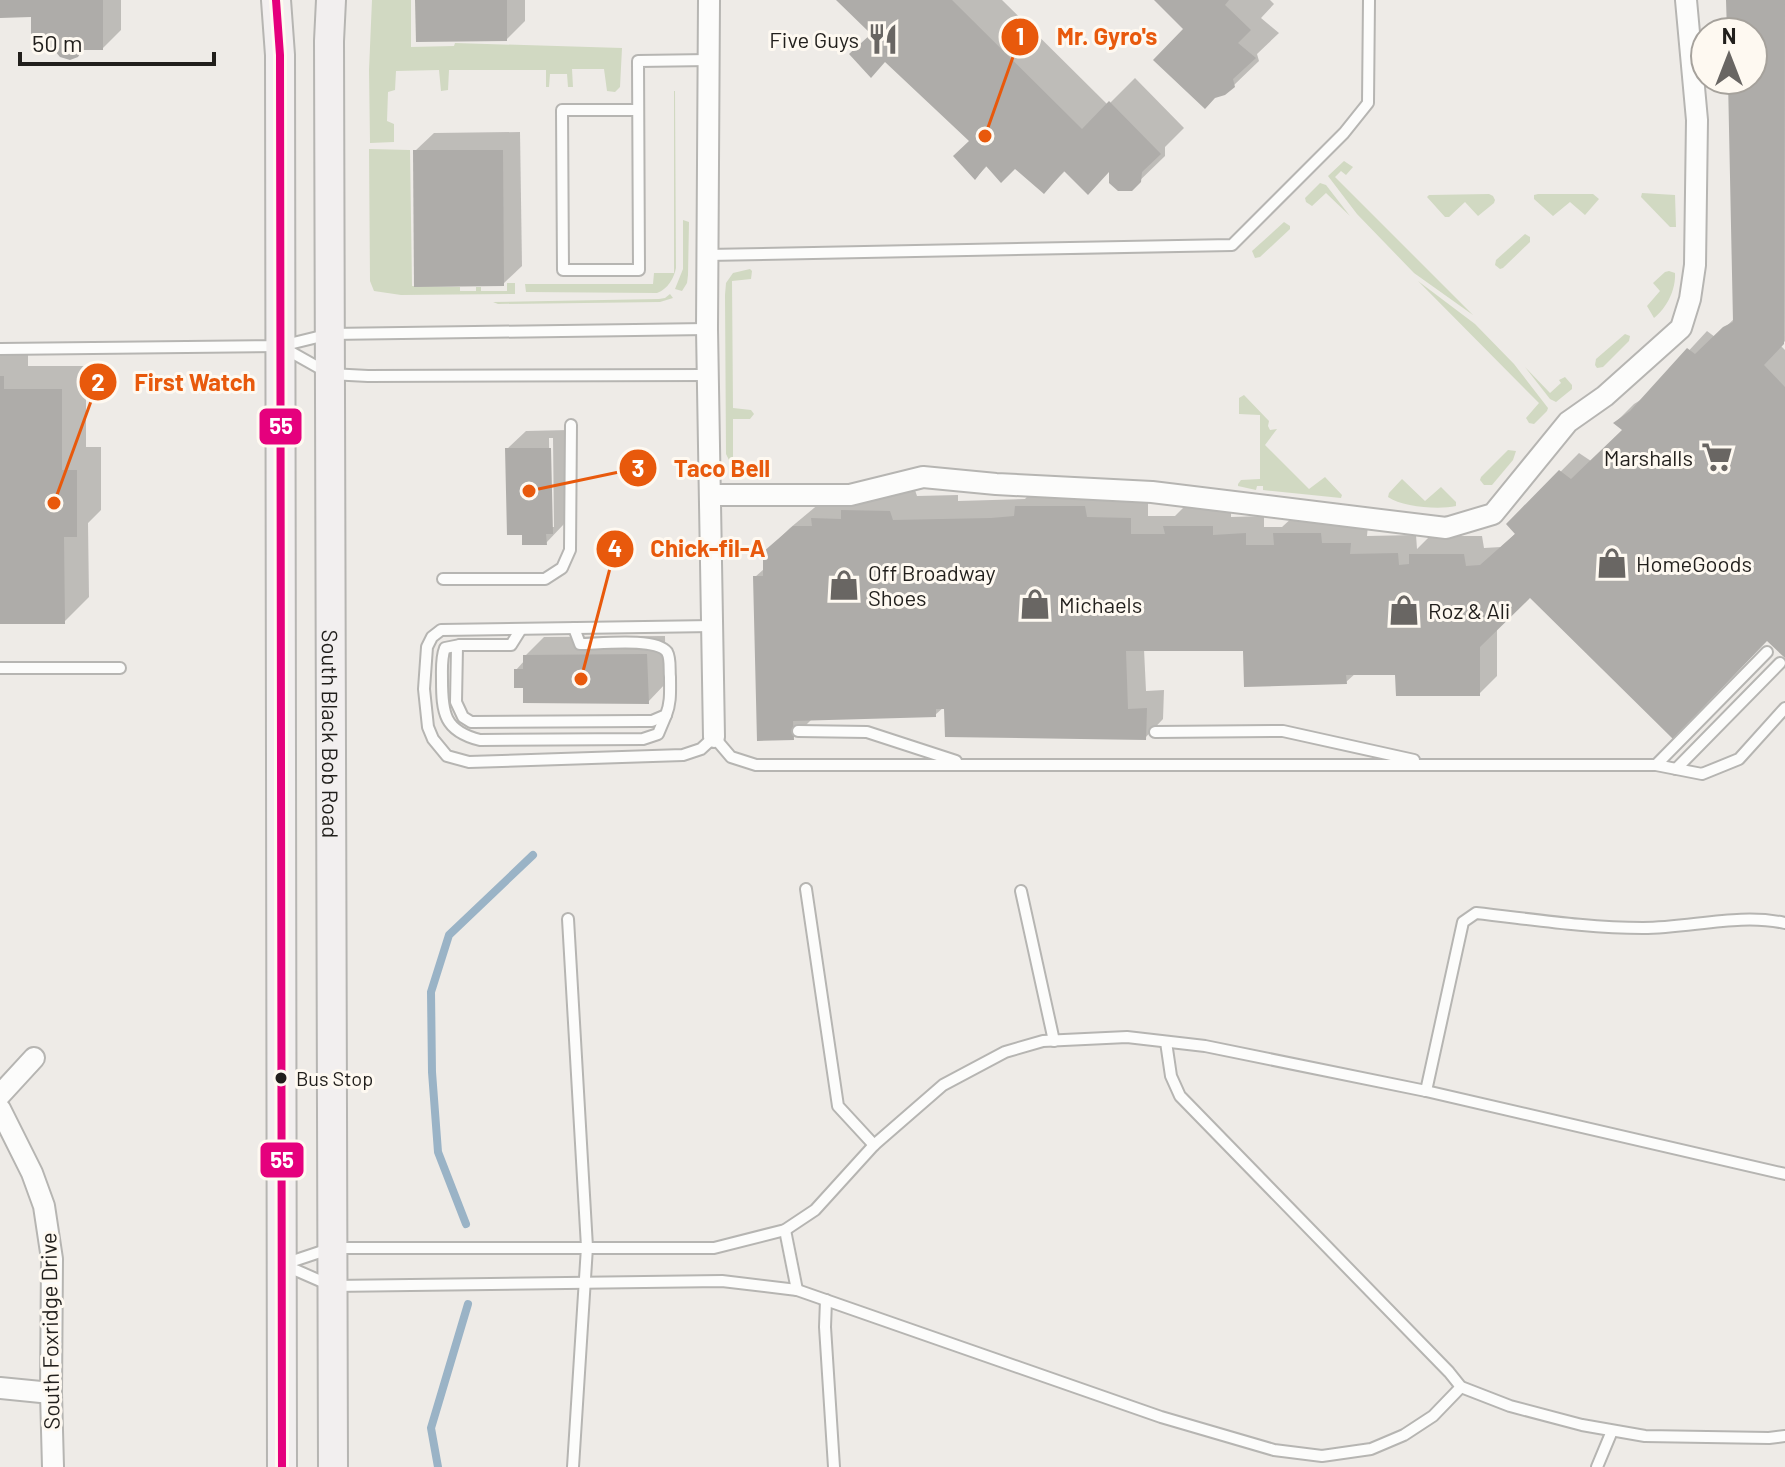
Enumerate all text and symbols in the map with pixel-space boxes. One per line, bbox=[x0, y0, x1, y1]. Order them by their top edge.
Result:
callout: Mr. Gyro's bbox=[1000, 13, 1173, 61]
scale bar bbox=[20, 16, 214, 66]
north arrow bbox=[1689, 16, 1769, 96]
text: 1 bbox=[1016, 21, 1024, 50]
text: Mr. Gyro's bbox=[1057, 21, 1157, 50]
restaurant icon: Five Guys bbox=[866, 22, 900, 56]
text: N bbox=[1722, 22, 1736, 48]
place label: Five Guys bbox=[769, 26, 859, 52]
text: 50 m bbox=[32, 28, 83, 57]
callout: First Watch bbox=[78, 358, 272, 406]
text: 2 bbox=[91, 367, 105, 396]
text: First Watch bbox=[134, 367, 256, 396]
line badge: 55 bbox=[258, 407, 303, 446]
text: 55 bbox=[269, 412, 293, 438]
supermarket icon: Marshalls bbox=[1700, 440, 1734, 474]
callout: Taco Bell bbox=[618, 444, 786, 492]
place label: Marshalls bbox=[1604, 444, 1693, 470]
text: 3 bbox=[632, 453, 644, 482]
text: Taco Bell bbox=[674, 453, 770, 482]
callout: Chick-fil-A bbox=[595, 525, 782, 573]
text: 4 bbox=[608, 533, 622, 562]
text: Chick-fil-A bbox=[650, 533, 766, 562]
shop icon: HomeGoods bbox=[1595, 546, 1629, 580]
place label: HomeGoods bbox=[1636, 550, 1752, 576]
place label: Off Broadway Shoes bbox=[868, 559, 996, 610]
shop icon: Off Broadway Shoes bbox=[827, 568, 861, 602]
shop icon: Michaels bbox=[1018, 587, 1052, 621]
place label: Michaels bbox=[1059, 591, 1142, 617]
shop icon: Roz & Ali bbox=[1387, 593, 1421, 627]
place label: Roz & Ali bbox=[1428, 597, 1510, 623]
street label: South Black Bob Road bbox=[318, 629, 344, 838]
place label: Bus Stop bbox=[296, 1066, 373, 1090]
marker: Bus Stop bbox=[273, 1070, 289, 1086]
line badge: 55 bbox=[259, 1141, 305, 1179]
text: 55 bbox=[270, 1146, 294, 1172]
street label: South Foxridge Drive bbox=[34, 1232, 64, 1430]

